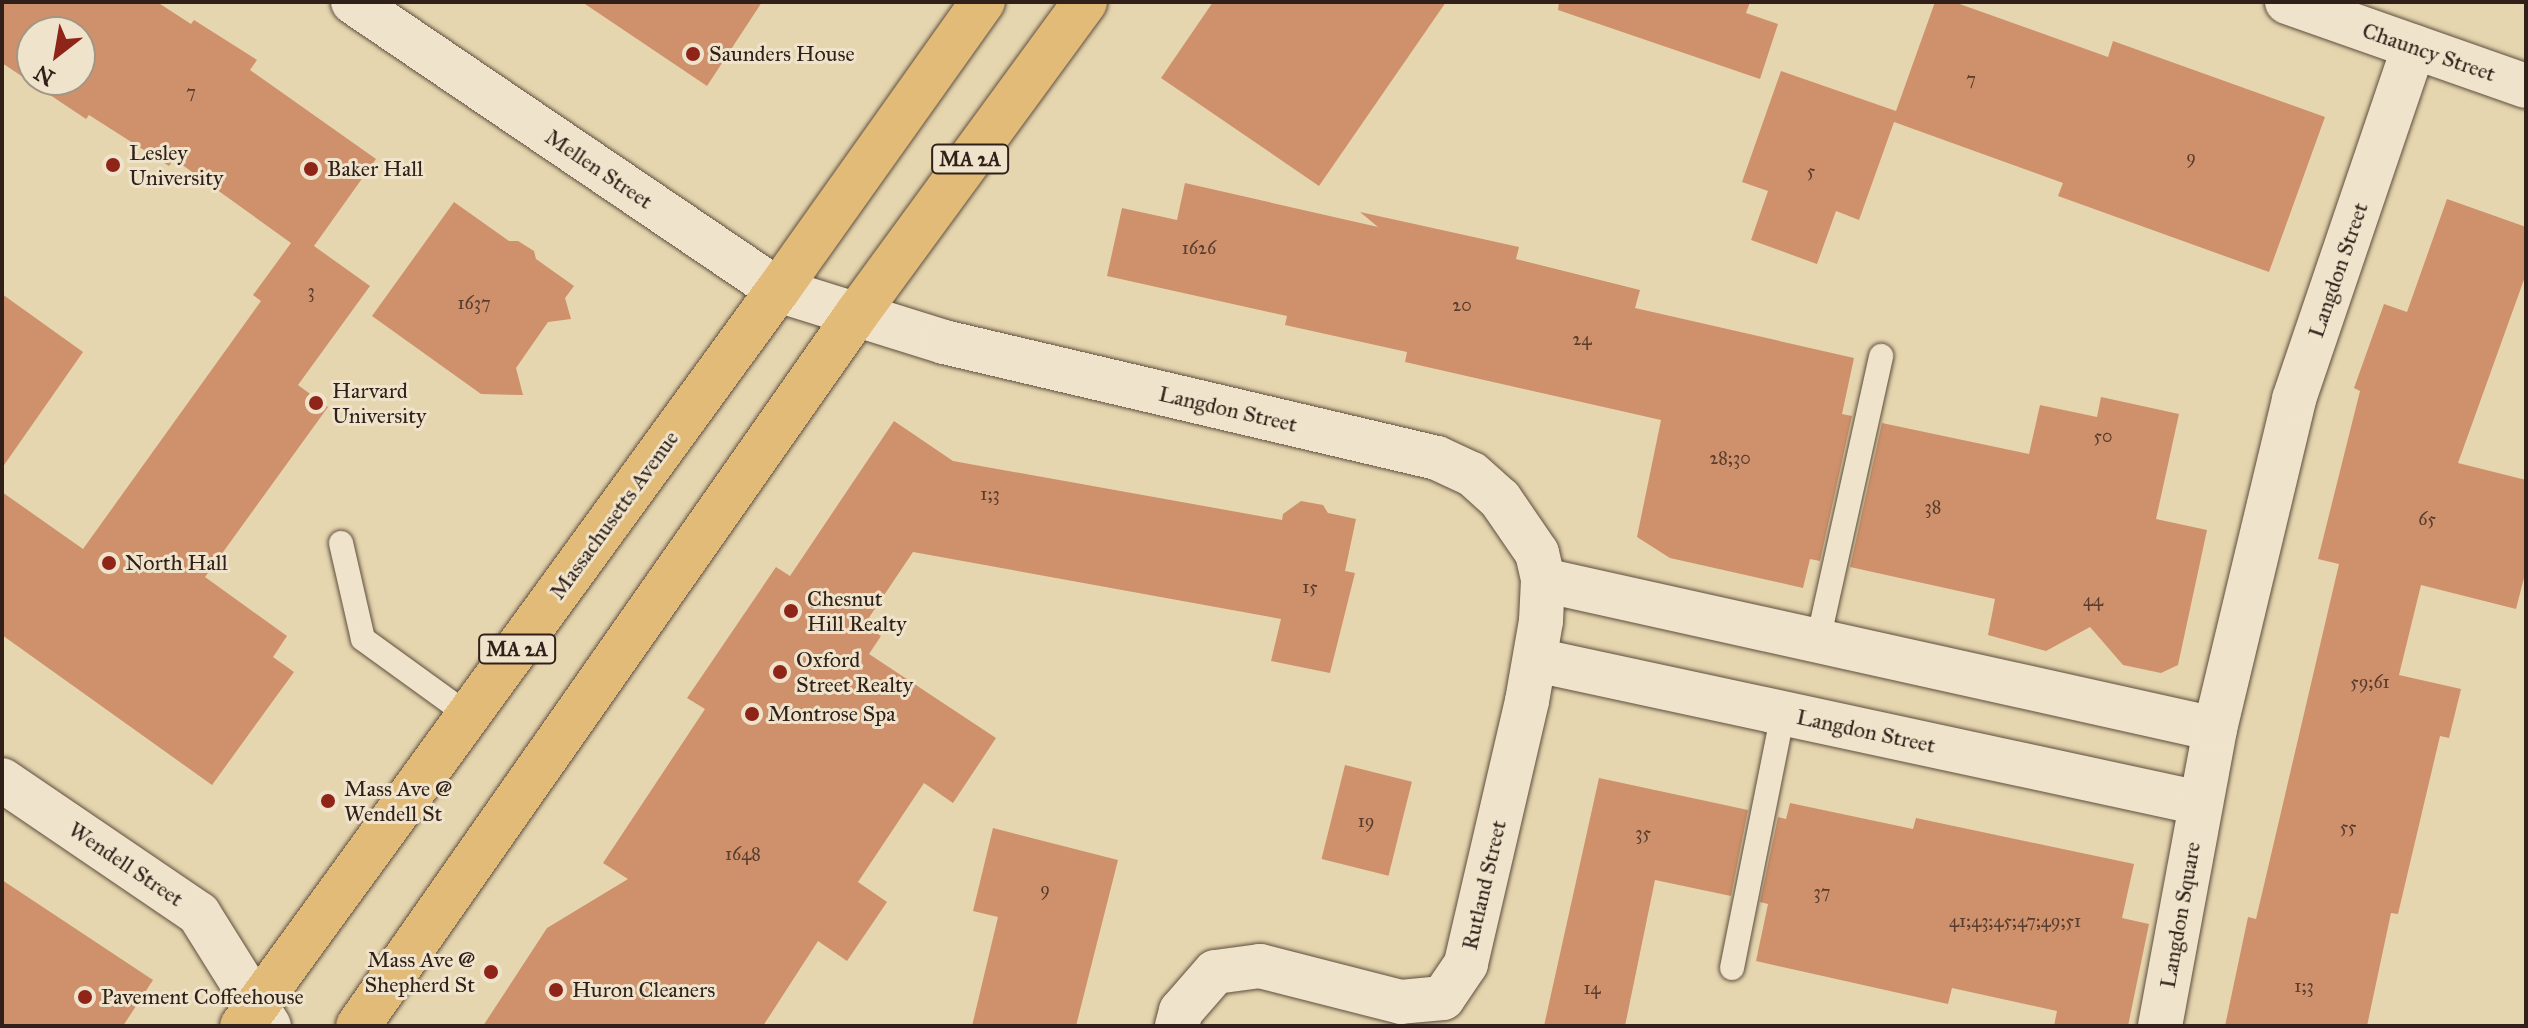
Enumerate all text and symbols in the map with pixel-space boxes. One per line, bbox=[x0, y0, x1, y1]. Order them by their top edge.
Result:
north arrow bbox=[16, 16, 96, 96]
street label: Chauncy Street bbox=[2359, 17, 2499, 87]
place label: Saunders House bbox=[709, 41, 855, 67]
marker: Saunders House bbox=[684, 45, 702, 63]
text: N bbox=[29, 59, 59, 92]
house number: 7 bbox=[1966, 68, 1976, 90]
house number: 7 bbox=[186, 81, 196, 103]
street label: Mellen Street bbox=[540, 123, 658, 215]
place label: Lesley University bbox=[129, 139, 223, 190]
road number: MA 2A bbox=[930, 143, 1010, 175]
house number: 9 bbox=[2186, 146, 2196, 168]
marker: Lesley University bbox=[104, 156, 122, 174]
place label: Baker Hall bbox=[327, 156, 423, 182]
marker: Baker Hall bbox=[302, 160, 320, 178]
house number: 5 bbox=[1807, 160, 1815, 182]
street label: Langdon Street bbox=[2303, 199, 2373, 341]
house number: 1626 bbox=[1182, 237, 1216, 259]
house number: 3 bbox=[307, 280, 315, 302]
house number: 1637 bbox=[457, 292, 491, 314]
house number: 20 bbox=[1452, 294, 1472, 316]
house number: 24 bbox=[1573, 328, 1591, 350]
place label: Harvard University bbox=[332, 377, 426, 428]
street label: Langdon Street bbox=[1156, 380, 1300, 438]
marker: Harvard University bbox=[307, 394, 325, 412]
house number: 50 bbox=[2094, 425, 2112, 447]
street label: Massachusetts Avenue bbox=[544, 426, 684, 604]
house number: 28;30 bbox=[1709, 447, 1751, 469]
house number: 1;3 bbox=[980, 483, 1000, 505]
house number: 38 bbox=[1925, 496, 1941, 518]
house number: 65 bbox=[2418, 508, 2436, 530]
place label: North Hall bbox=[125, 550, 228, 576]
marker: North Hall bbox=[100, 554, 118, 572]
house number: 15 bbox=[1302, 576, 1318, 598]
place label: Chesnut Hill Realty bbox=[807, 585, 906, 636]
house number: 44 bbox=[2083, 589, 2103, 611]
marker: Chesnut Hill Realty bbox=[782, 602, 800, 620]
road number: MA 2A bbox=[477, 633, 557, 665]
place label: Oxford Street Realty bbox=[796, 646, 913, 698]
marker: Oxford Street Realty bbox=[771, 663, 789, 681]
house number: 59;61 bbox=[2350, 671, 2390, 693]
place label: Montrose Spa bbox=[768, 701, 896, 727]
street label: Langdon Street bbox=[1794, 703, 1938, 759]
marker: Montrose Spa bbox=[743, 705, 761, 723]
place label: Mass Ave @ Wendell St bbox=[344, 775, 452, 826]
marker: Mass Ave @ Wendell St bbox=[319, 792, 337, 810]
house number: 19 bbox=[1358, 810, 1374, 832]
street label: Wendell Street bbox=[64, 816, 188, 912]
house number: 55 bbox=[2340, 816, 2356, 838]
street label: Rutland Street bbox=[1456, 818, 1512, 952]
house number: 35 bbox=[1635, 822, 1651, 844]
street label: Langdon Square bbox=[2154, 840, 2206, 990]
house number: 1648 bbox=[725, 843, 761, 865]
house number: 9 bbox=[1040, 878, 1050, 900]
house number: 37 bbox=[1814, 881, 1830, 903]
house number: 41;43;45;47;49;51 bbox=[1949, 910, 2081, 932]
place label: Mass Ave @ Shepherd St bbox=[364, 946, 475, 998]
marker: Mass Ave @ Shepherd St bbox=[482, 963, 500, 981]
house number: 1;3 bbox=[2294, 975, 2314, 997]
place label: Huron Cleaners bbox=[572, 977, 715, 1003]
house number: 14 bbox=[1583, 977, 1601, 999]
marker: Huron Cleaners bbox=[547, 981, 565, 999]
place label: Pavement Coffeehouse bbox=[101, 984, 304, 1010]
marker: Pavement Coffeehouse bbox=[76, 988, 94, 1006]

